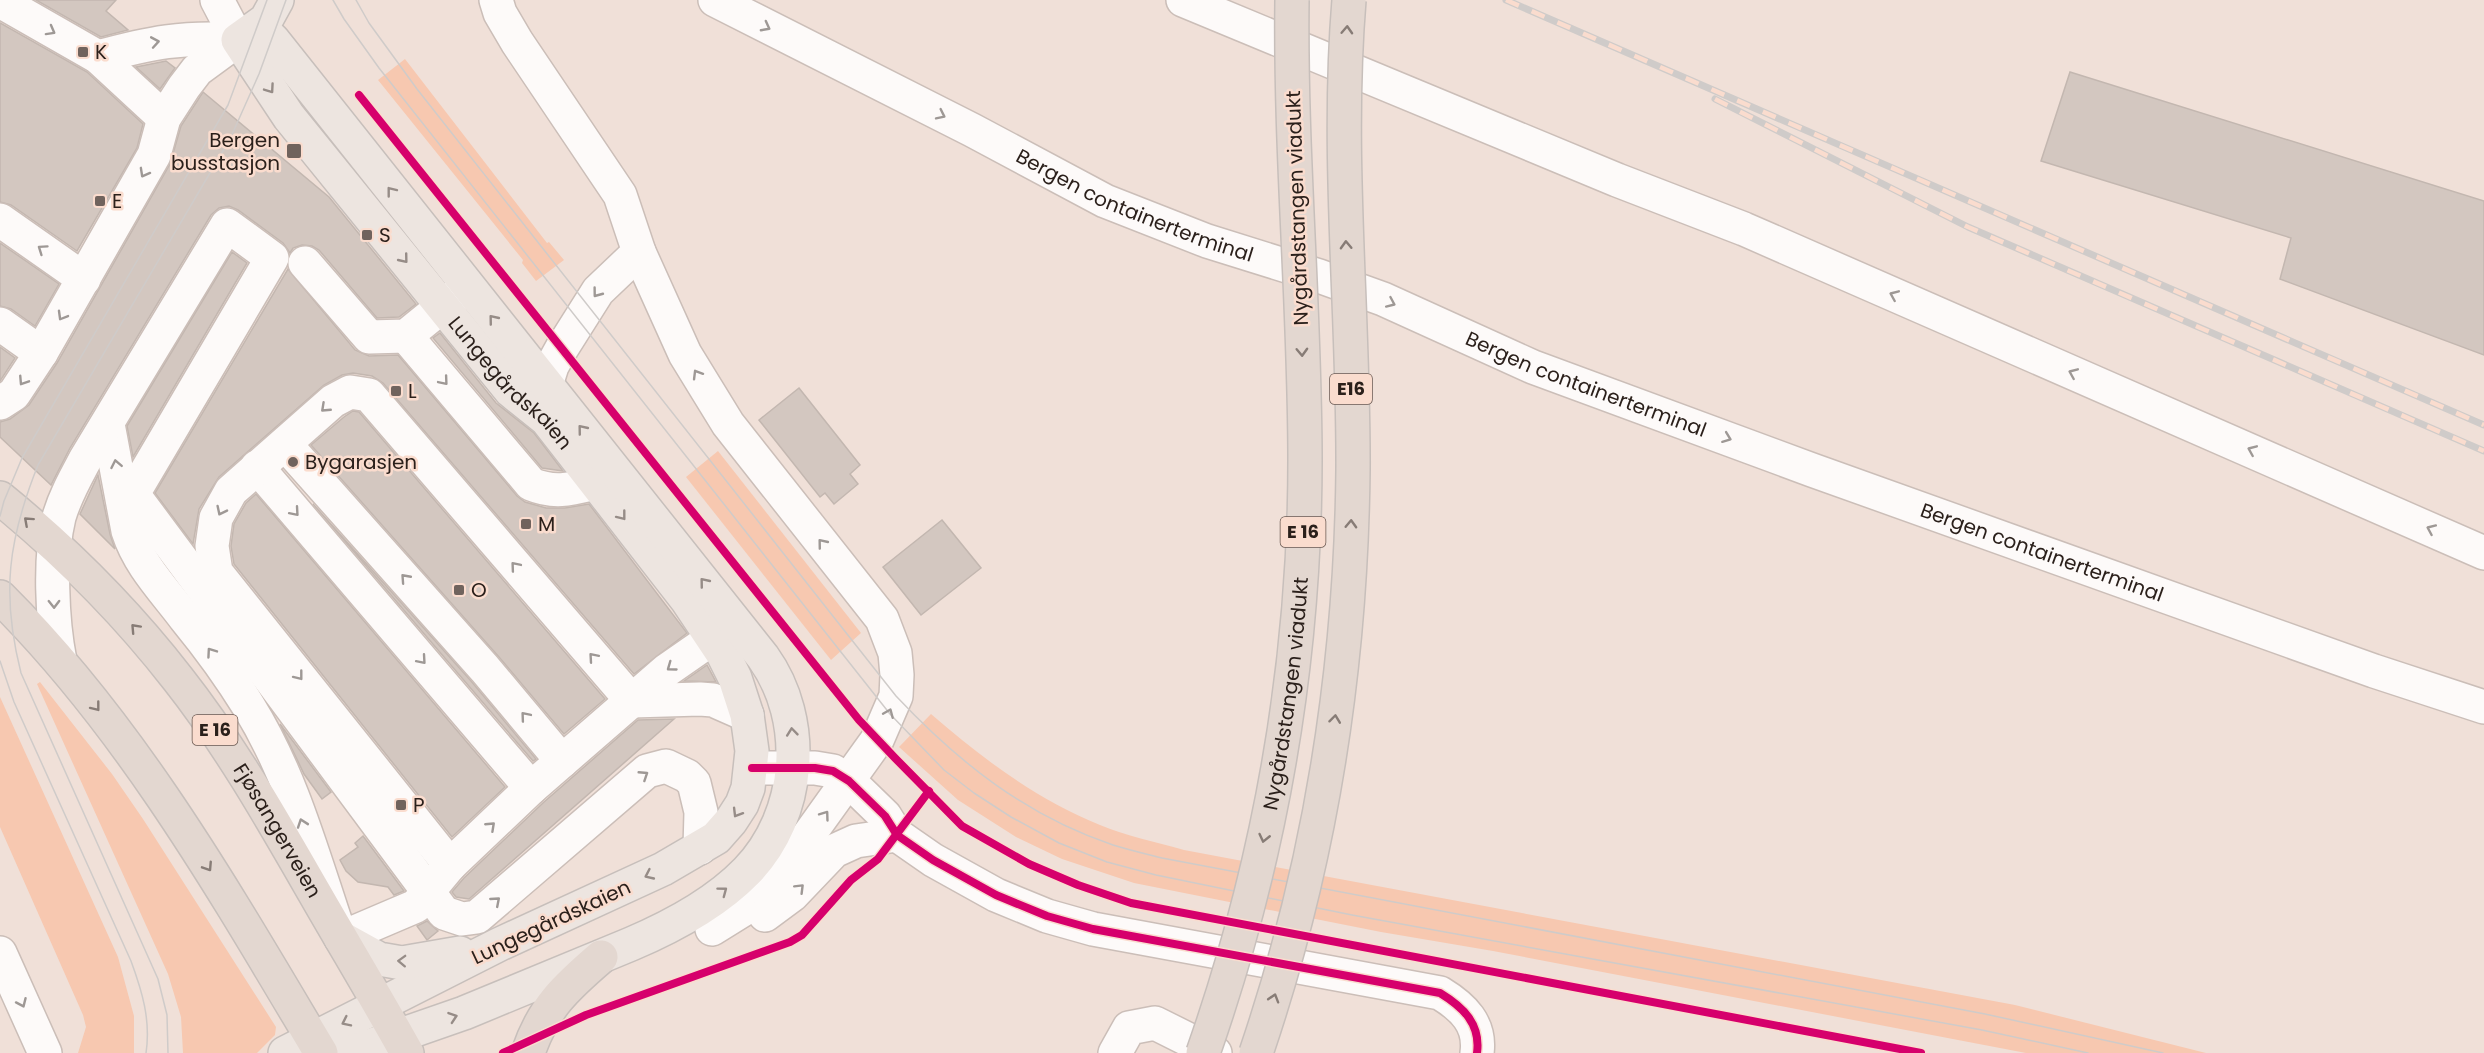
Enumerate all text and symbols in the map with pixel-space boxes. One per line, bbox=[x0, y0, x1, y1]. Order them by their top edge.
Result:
one-way arrow bbox=[760, 20, 771, 31]
one-way arrow bbox=[44, 24, 55, 35]
one-way arrow bbox=[1340, 25, 1353, 34]
one-way arrow bbox=[150, 37, 160, 49]
place label: K bbox=[95, 38, 107, 66]
marker: K bbox=[76, 45, 90, 59]
one-way arrow bbox=[263, 83, 274, 94]
street label: Nygårdstangen viadukt bbox=[1279, 90, 1315, 326]
one-way arrow bbox=[934, 107, 945, 119]
place label: Bergen busstasjon bbox=[171, 126, 280, 177]
marker: Bergen busstasjon bbox=[285, 142, 303, 160]
street label: Bergen containerterminal bbox=[1011, 142, 1257, 269]
one-way arrow bbox=[140, 167, 151, 177]
one-way arrow bbox=[388, 186, 399, 197]
place label: E bbox=[112, 187, 122, 215]
marker: E bbox=[93, 194, 107, 208]
place label: S bbox=[379, 221, 391, 249]
marker: S bbox=[360, 228, 374, 242]
one-way arrow bbox=[1340, 241, 1353, 250]
one-way arrow bbox=[37, 245, 48, 256]
one-way arrow bbox=[396, 252, 407, 263]
one-way arrow bbox=[593, 287, 604, 298]
one-way arrow bbox=[1890, 290, 1901, 302]
one-way arrow bbox=[1384, 295, 1395, 307]
one-way arrow bbox=[58, 310, 69, 320]
street label: Lungegårdskaien bbox=[442, 310, 579, 455]
one-way arrow bbox=[489, 315, 500, 326]
street label: Bergen containerterminal bbox=[1461, 324, 1710, 444]
one-way arrow bbox=[1296, 348, 1308, 357]
one-way arrow bbox=[2069, 368, 2080, 380]
one-way arrow bbox=[693, 370, 705, 380]
one-way arrow bbox=[19, 374, 30, 385]
one-way arrow bbox=[437, 374, 448, 385]
road number: E16 bbox=[1330, 374, 1372, 404]
place label: L bbox=[408, 377, 417, 405]
marker: L bbox=[389, 384, 403, 398]
one-way arrow bbox=[321, 401, 332, 412]
one-way arrow bbox=[578, 425, 589, 436]
one-way arrow bbox=[1721, 431, 1732, 443]
one-way arrow bbox=[2247, 446, 2258, 458]
place label: Bygarasjen bbox=[305, 448, 417, 476]
marker: Bygarasjen bbox=[286, 455, 300, 469]
one-way arrow bbox=[110, 459, 123, 469]
street label: Bergen containerterminal bbox=[1917, 496, 2167, 609]
one-way arrow bbox=[216, 505, 228, 516]
one-way arrow bbox=[288, 505, 299, 516]
place label: M bbox=[538, 510, 555, 538]
one-way arrow bbox=[614, 510, 625, 521]
one-way arrow bbox=[24, 517, 35, 528]
marker: M bbox=[519, 517, 533, 531]
road number: E 16 bbox=[1280, 517, 1326, 547]
one-way arrow bbox=[1345, 520, 1358, 529]
one-way arrow bbox=[2426, 524, 2437, 536]
one-way arrow bbox=[819, 539, 830, 550]
one-way arrow bbox=[512, 562, 523, 573]
one-way arrow bbox=[401, 574, 412, 585]
place label: O bbox=[471, 576, 487, 604]
street label: Nygårdstangen viadukt bbox=[1256, 576, 1315, 813]
one-way arrow bbox=[700, 577, 711, 588]
marker: O bbox=[452, 583, 466, 597]
one-way arrow bbox=[48, 599, 60, 608]
one-way arrow bbox=[131, 624, 142, 635]
one-way arrow bbox=[207, 648, 218, 659]
one-way arrow bbox=[415, 653, 426, 664]
one-way arrow bbox=[590, 653, 601, 664]
one-way arrow bbox=[667, 660, 678, 671]
one-way arrow bbox=[291, 669, 302, 680]
one-way arrow bbox=[89, 701, 100, 712]
one-way arrow bbox=[882, 708, 894, 719]
one-way arrow bbox=[521, 712, 532, 723]
one-way arrow bbox=[1328, 714, 1341, 723]
road number: E 16 bbox=[192, 715, 238, 745]
one-way arrow bbox=[786, 727, 799, 737]
street label: Fjøsangerveien bbox=[227, 758, 328, 903]
one-way arrow bbox=[637, 771, 648, 782]
place label: P bbox=[413, 791, 425, 819]
marker: P bbox=[394, 798, 408, 812]
one-way arrow bbox=[732, 807, 744, 817]
one-way arrow bbox=[818, 810, 829, 821]
one-way arrow bbox=[296, 818, 309, 829]
one-way arrow bbox=[484, 822, 494, 833]
one-way arrow bbox=[1259, 833, 1272, 843]
one-way arrow bbox=[200, 861, 211, 872]
one-way arrow bbox=[644, 868, 655, 880]
street label: Lungegårdskaien bbox=[467, 873, 635, 971]
one-way arrow bbox=[793, 884, 804, 894]
one-way arrow bbox=[717, 887, 728, 898]
one-way arrow bbox=[489, 897, 499, 908]
one-way arrow bbox=[397, 955, 406, 967]
one-way arrow bbox=[1267, 993, 1279, 1004]
one-way arrow bbox=[15, 997, 27, 1008]
one-way arrow bbox=[447, 1012, 458, 1024]
one-way arrow bbox=[341, 1015, 352, 1026]

